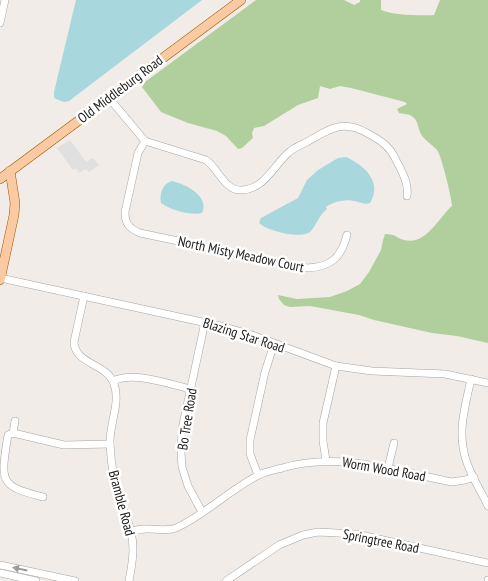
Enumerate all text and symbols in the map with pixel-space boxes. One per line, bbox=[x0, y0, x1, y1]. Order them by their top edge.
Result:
street label: Old Middleburg Road bbox=[74, 51, 166, 127]
street label: North Misty Meadow Court bbox=[176, 232, 306, 276]
street label: Blazing Star Road bbox=[201, 313, 287, 357]
street label: Bo Tree Road bbox=[173, 387, 201, 451]
street label: Worm Wood Road bbox=[341, 453, 427, 485]
street label: Bramble Road bbox=[105, 468, 139, 538]
street label: Springtree Road bbox=[341, 525, 421, 557]
one-way arrow bbox=[13, 565, 28, 573]

